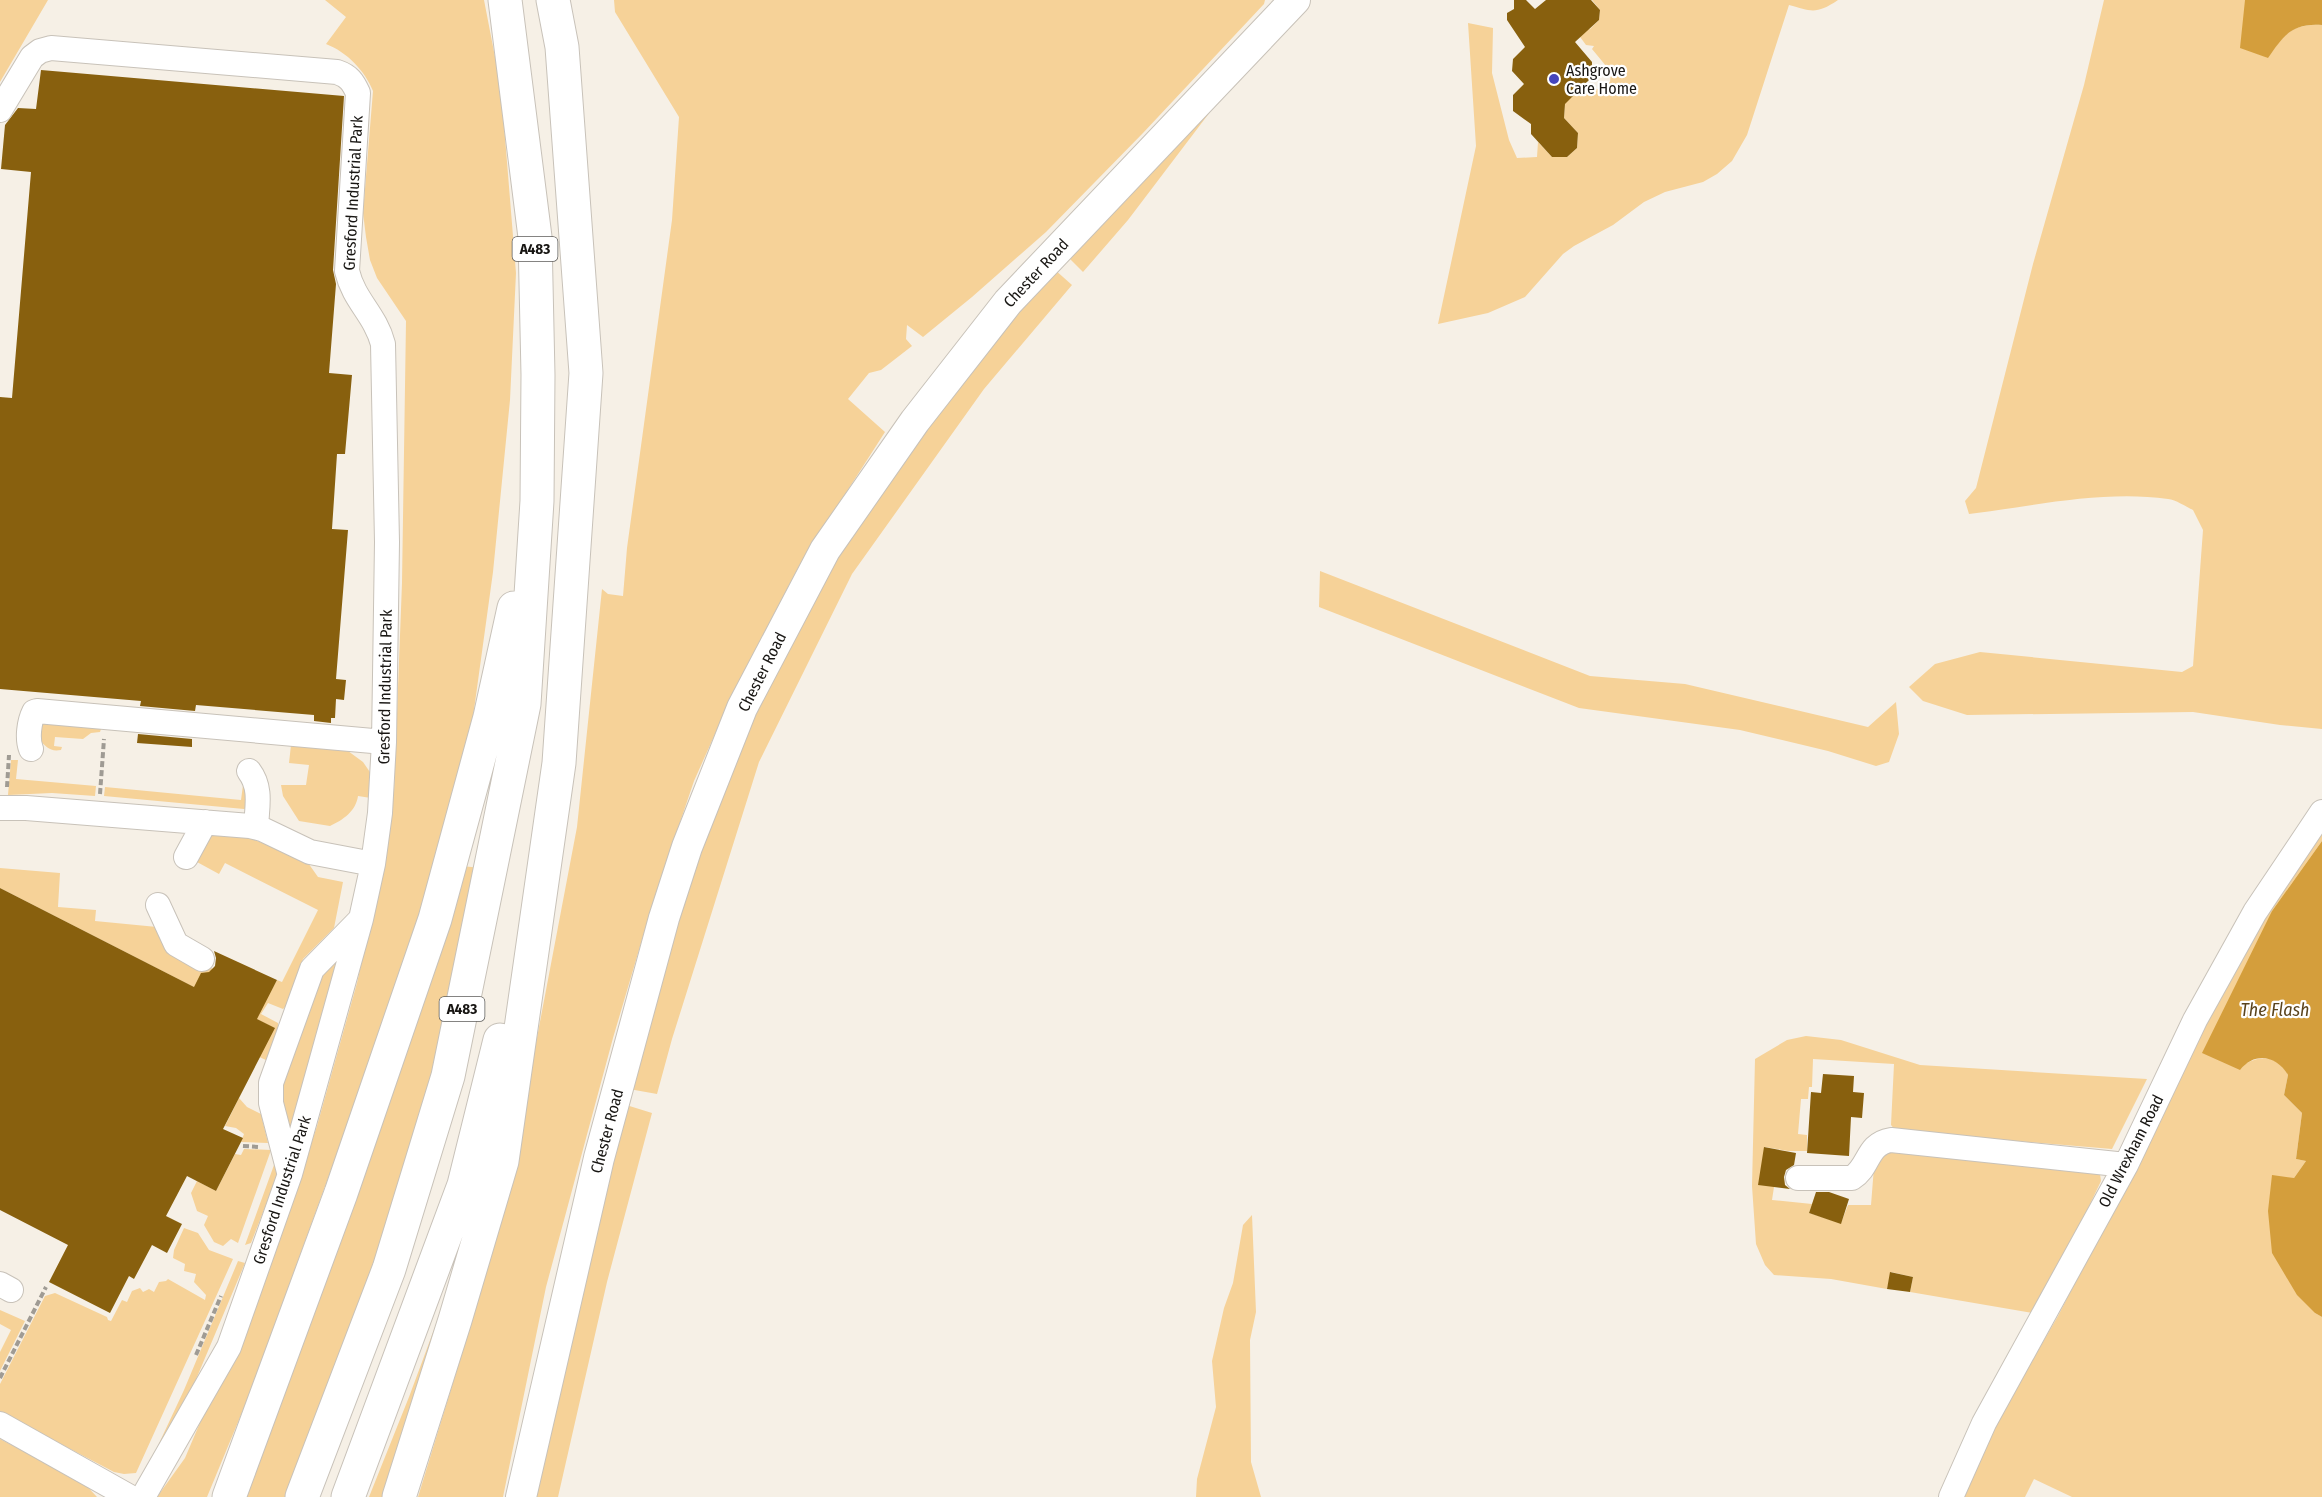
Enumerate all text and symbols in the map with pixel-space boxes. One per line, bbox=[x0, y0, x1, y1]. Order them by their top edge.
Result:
place label: Ashgrove Care Home bbox=[1566, 61, 1637, 98]
marker: Ashgrove Care Home bbox=[1547, 72, 1561, 86]
street label: Gresford Industrial Park bbox=[339, 115, 367, 271]
street label: Chester Road bbox=[1000, 235, 1072, 311]
road number: A483 bbox=[512, 237, 558, 261]
street label: Gresford Industrial Park bbox=[374, 609, 396, 765]
street label: Chester Road bbox=[734, 629, 790, 715]
road number: A483 bbox=[440, 997, 484, 1021]
water label: The Flash bbox=[2240, 999, 2310, 1021]
street label: Chester Road bbox=[587, 1087, 627, 1175]
street label: Old Wrexham Road bbox=[2094, 1092, 2168, 1210]
street label: Gresford Industrial Park bbox=[249, 1113, 315, 1267]

